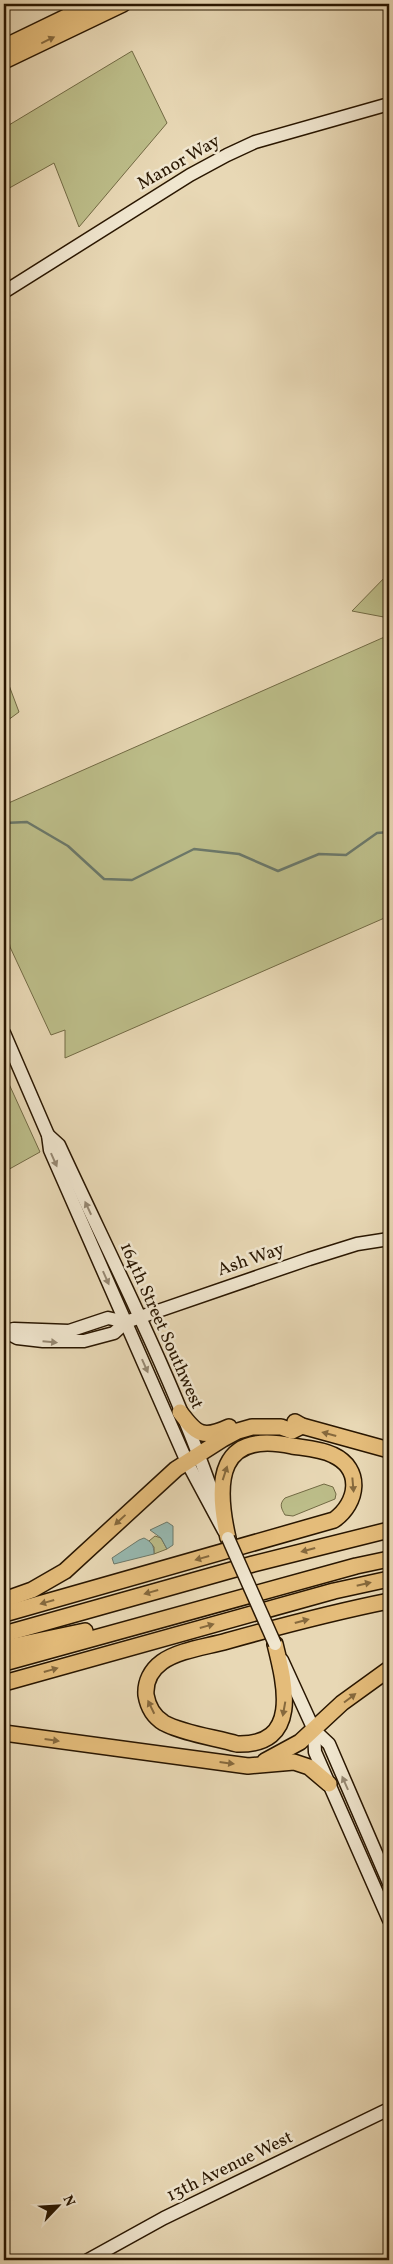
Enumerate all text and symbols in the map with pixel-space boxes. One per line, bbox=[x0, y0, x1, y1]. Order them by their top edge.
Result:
one-way arrow bbox=[41, 36, 55, 44]
street label: Manor Way bbox=[133, 129, 225, 197]
one-way arrow bbox=[51, 1153, 59, 1167]
one-way arrow bbox=[84, 1201, 92, 1215]
street label: Ash Way bbox=[214, 1237, 288, 1283]
street label: 164th Street Southwest bbox=[113, 1239, 209, 1413]
one-way arrow bbox=[103, 1271, 111, 1285]
one-way arrow bbox=[42, 1338, 58, 1346]
one-way arrow bbox=[142, 1359, 150, 1373]
one-way arrow bbox=[321, 1429, 336, 1437]
one-way arrow bbox=[221, 1465, 229, 1480]
one-way arrow bbox=[349, 1477, 357, 1493]
one-way arrow bbox=[115, 1514, 127, 1526]
one-way arrow bbox=[300, 1546, 315, 1554]
one-way arrow bbox=[195, 1554, 210, 1562]
one-way arrow bbox=[357, 1580, 372, 1588]
one-way arrow bbox=[143, 1588, 159, 1596]
one-way arrow bbox=[39, 1598, 55, 1606]
one-way arrow bbox=[294, 1617, 309, 1625]
one-way arrow bbox=[200, 1622, 215, 1630]
one-way arrow bbox=[43, 1665, 58, 1673]
one-way arrow bbox=[343, 1692, 356, 1703]
one-way arrow bbox=[147, 1700, 155, 1714]
one-way arrow bbox=[279, 1701, 287, 1717]
one-way arrow bbox=[44, 1736, 60, 1744]
one-way arrow bbox=[220, 1759, 236, 1767]
one-way arrow bbox=[341, 1776, 349, 1790]
street label: 13th Avenue West bbox=[163, 2126, 297, 2208]
north arrow bbox=[32, 2182, 82, 2232]
text: N bbox=[58, 2193, 79, 2210]

